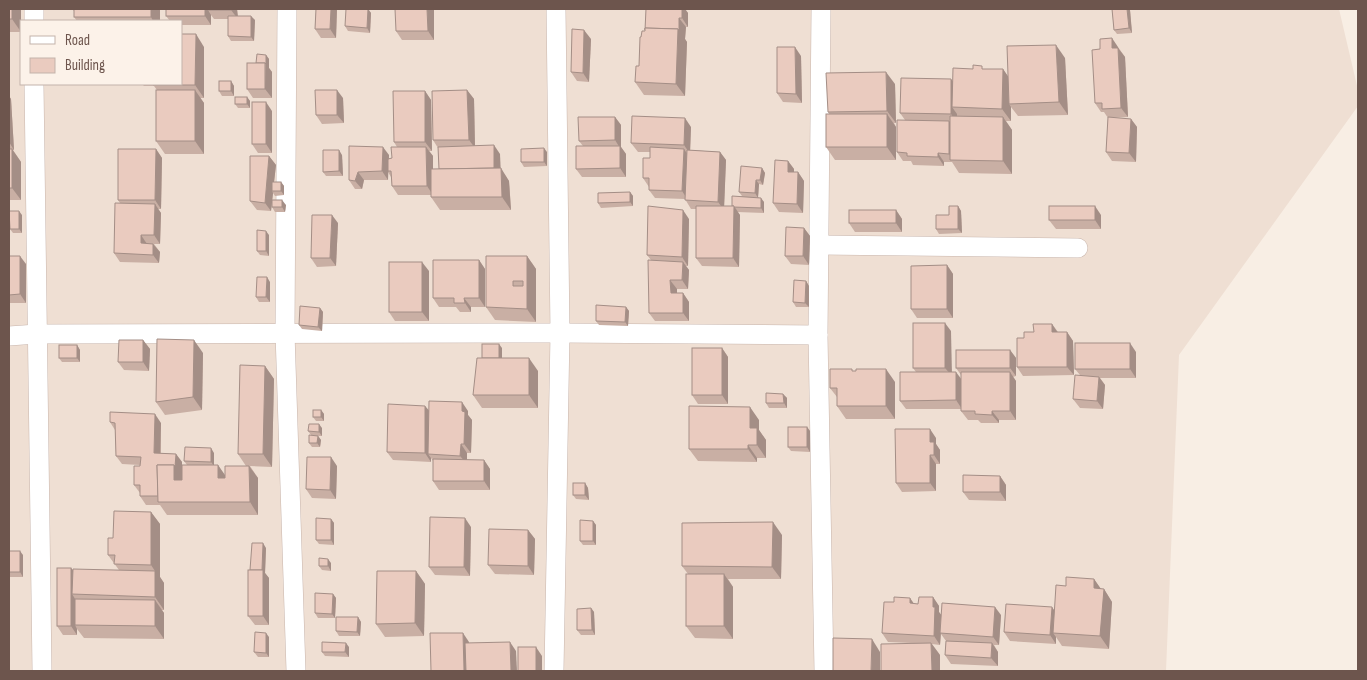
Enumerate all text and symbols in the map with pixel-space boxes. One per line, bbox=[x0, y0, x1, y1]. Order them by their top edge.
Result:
legend bbox=[20, 20, 182, 85]
text: Road bbox=[65, 31, 90, 50]
text: Building bbox=[65, 56, 105, 75]

